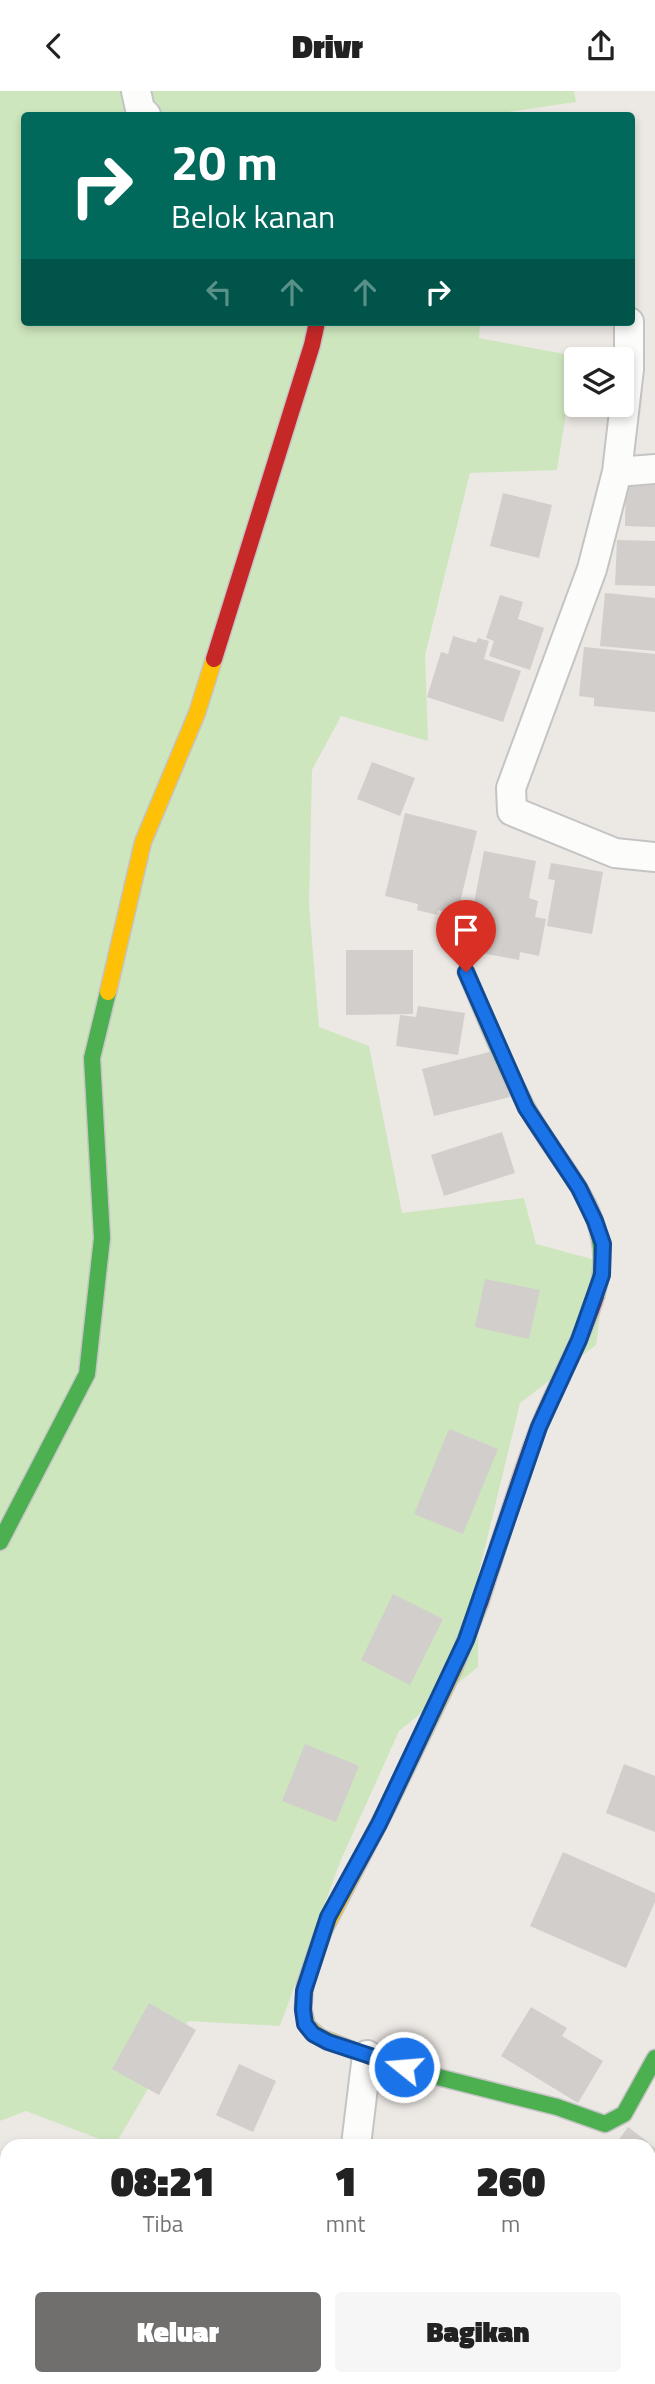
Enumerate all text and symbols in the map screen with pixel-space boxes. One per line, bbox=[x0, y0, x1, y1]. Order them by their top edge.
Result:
text: Drivr bbox=[292, 22, 363, 70]
icon: back bbox=[35, 27, 73, 65]
icon: share bbox=[582, 27, 620, 65]
text: 20 m bbox=[171, 124, 278, 199]
icon: right bbox=[56, 140, 147, 231]
text: Belok kanan bbox=[171, 192, 335, 240]
icon: left bbox=[200, 273, 238, 311]
icon: ahead bbox=[273, 273, 311, 311]
icon: ahead bbox=[346, 273, 384, 311]
icon: right bbox=[419, 273, 457, 311]
map controls bbox=[564, 347, 634, 417]
button: layers bbox=[564, 347, 634, 417]
pin bbox=[436, 900, 496, 972]
icon: arrive bbox=[447, 911, 485, 949]
position arrow bbox=[367, 2030, 441, 2104]
text: 08:21 bbox=[111, 2148, 215, 2212]
text: 1 bbox=[334, 2148, 357, 2212]
text: 260 bbox=[476, 2148, 545, 2212]
text: Tiba bbox=[143, 2206, 183, 2241]
text: mnt bbox=[326, 2206, 365, 2241]
text: m bbox=[501, 2206, 520, 2241]
button: Keluar bbox=[35, 2292, 321, 2372]
button: Bagikan bbox=[335, 2292, 621, 2372]

